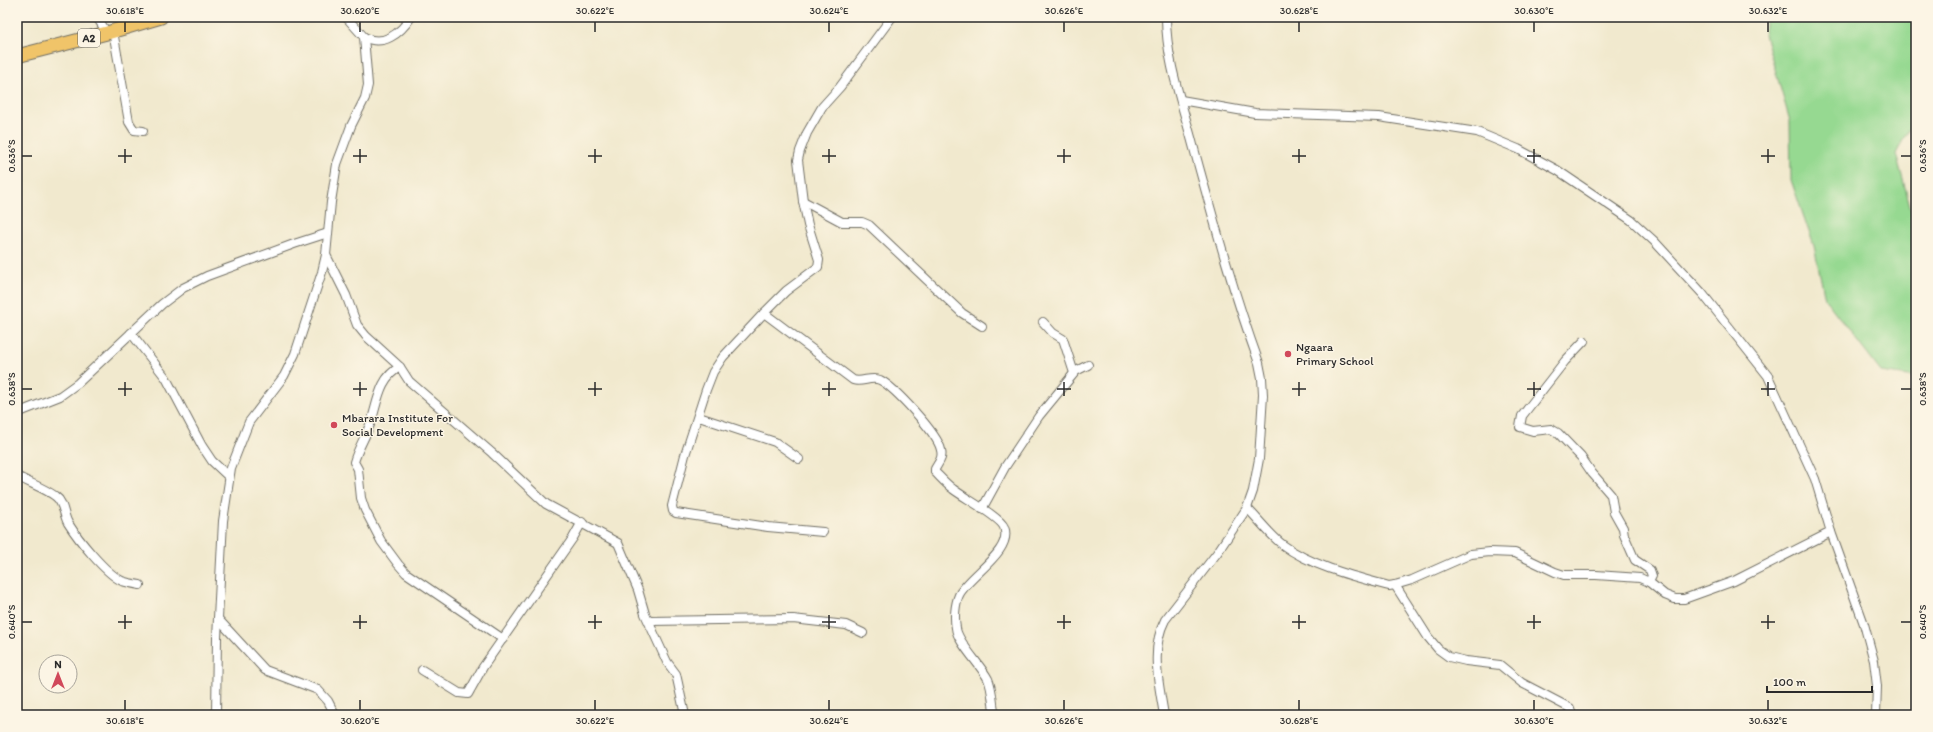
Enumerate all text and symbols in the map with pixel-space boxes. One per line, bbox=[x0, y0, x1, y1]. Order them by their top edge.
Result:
text: 30.618°E bbox=[106, 4, 144, 17]
text: 30.620°E bbox=[340, 4, 380, 17]
text: 30.622°E bbox=[576, 4, 615, 17]
text: 30.624°E bbox=[809, 4, 849, 17]
text: 30.626°E bbox=[1045, 4, 1084, 17]
text: 30.628°E bbox=[1280, 4, 1319, 17]
text: 30.630°E bbox=[1514, 4, 1554, 17]
text: 30.632°E bbox=[1749, 4, 1788, 17]
road number: A2 bbox=[78, 29, 100, 47]
text: 0.636°S bbox=[5, 139, 18, 173]
text: 0.636°S bbox=[1916, 139, 1929, 173]
place label: Ngaara Primary School bbox=[1296, 340, 1374, 368]
marker: Ngaara Primary School bbox=[1283, 349, 1293, 359]
text: 0.638°S bbox=[5, 372, 18, 406]
text: 0.638°S bbox=[1916, 372, 1929, 406]
place label: Mbarara Institute For Social Development bbox=[342, 411, 453, 439]
marker: Mbarara Institute For Social Development bbox=[329, 420, 339, 430]
text: 0.640°S bbox=[5, 604, 18, 639]
text: 0.640°S bbox=[1916, 604, 1929, 639]
north arrow bbox=[38, 654, 78, 694]
text: N bbox=[54, 658, 62, 671]
scale bar bbox=[1767, 668, 1872, 694]
text: 100 m bbox=[1773, 675, 1806, 689]
text: 30.618°E bbox=[106, 714, 144, 727]
text: 30.620°E bbox=[340, 714, 380, 727]
text: 30.622°E bbox=[576, 714, 615, 727]
text: 30.624°E bbox=[809, 714, 849, 727]
text: 30.626°E bbox=[1045, 714, 1084, 727]
text: 30.628°E bbox=[1280, 714, 1319, 727]
text: 30.630°E bbox=[1514, 714, 1554, 727]
text: 30.632°E bbox=[1749, 714, 1788, 727]

